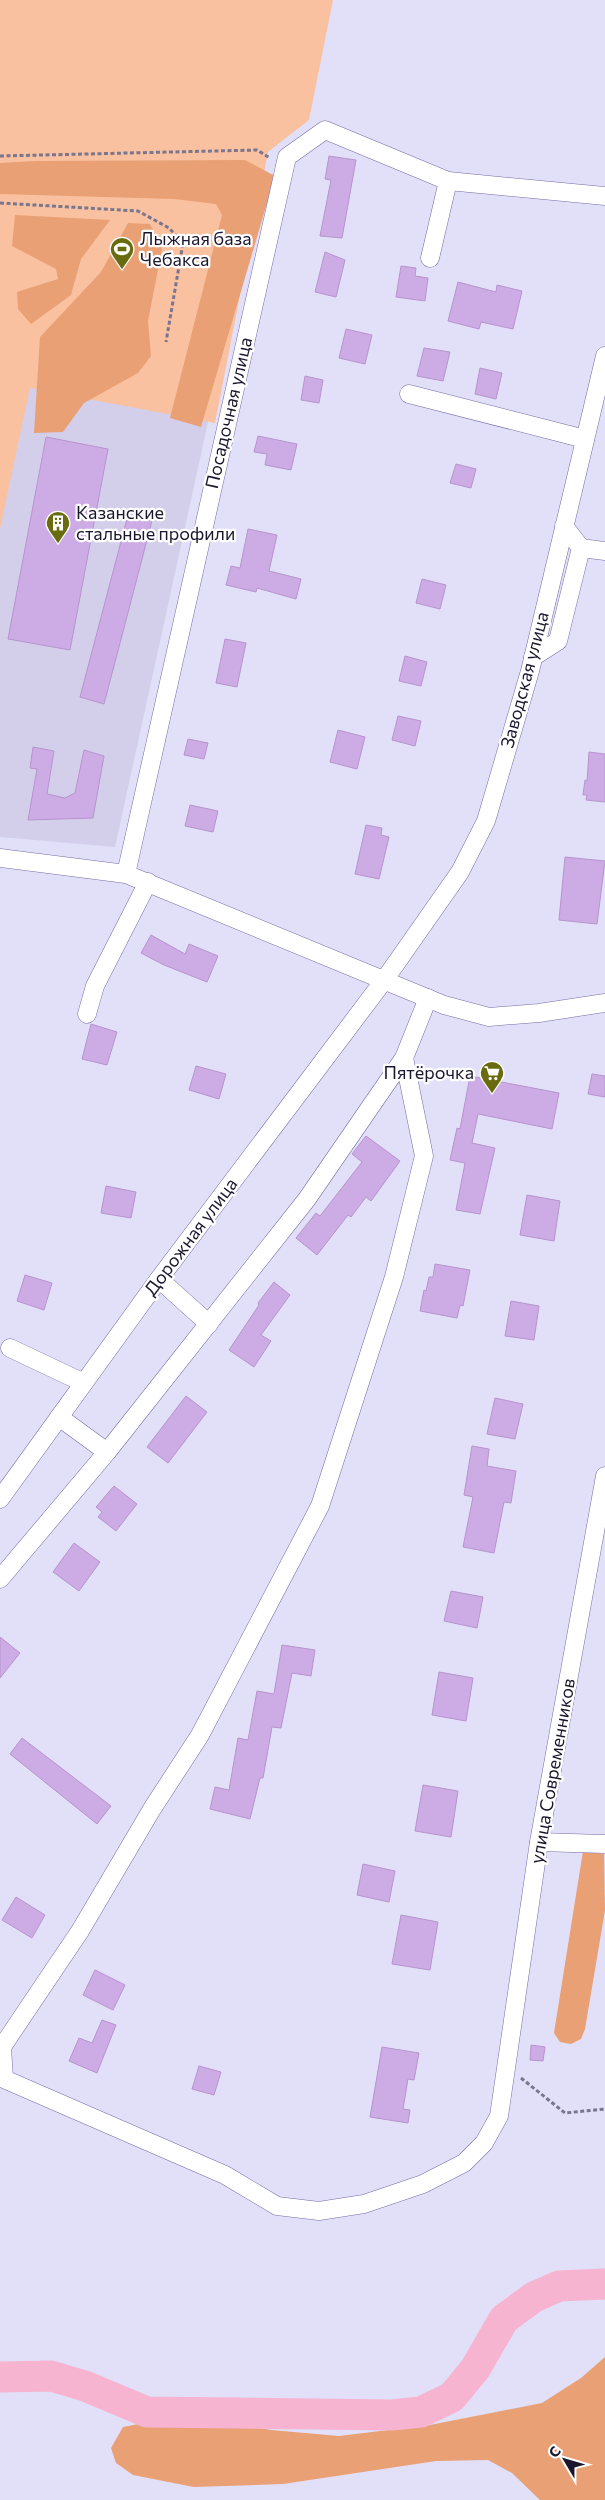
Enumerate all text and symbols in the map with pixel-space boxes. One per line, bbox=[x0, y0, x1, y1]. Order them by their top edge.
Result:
place label: Лыжная база Чебакса bbox=[140, 227, 252, 270]
sports icon: Лыжная база Чебакса bbox=[109, 236, 135, 270]
street label: Посадочная улица bbox=[200, 335, 256, 491]
place label: Казанские стальные профили bbox=[76, 501, 235, 544]
building icon: Казанские стальные профили bbox=[45, 510, 71, 544]
street label: Заводская улица bbox=[495, 609, 553, 750]
supermarket icon: Пятёрочка bbox=[479, 1060, 505, 1094]
place label: Пятёрочка bbox=[383, 1061, 474, 1083]
street label: Дорожная улица bbox=[139, 1173, 242, 1300]
street label: улица Современников bbox=[525, 1676, 579, 1865]
north arrow bbox=[540, 2435, 590, 2485]
text: С bbox=[545, 2443, 564, 2461]

